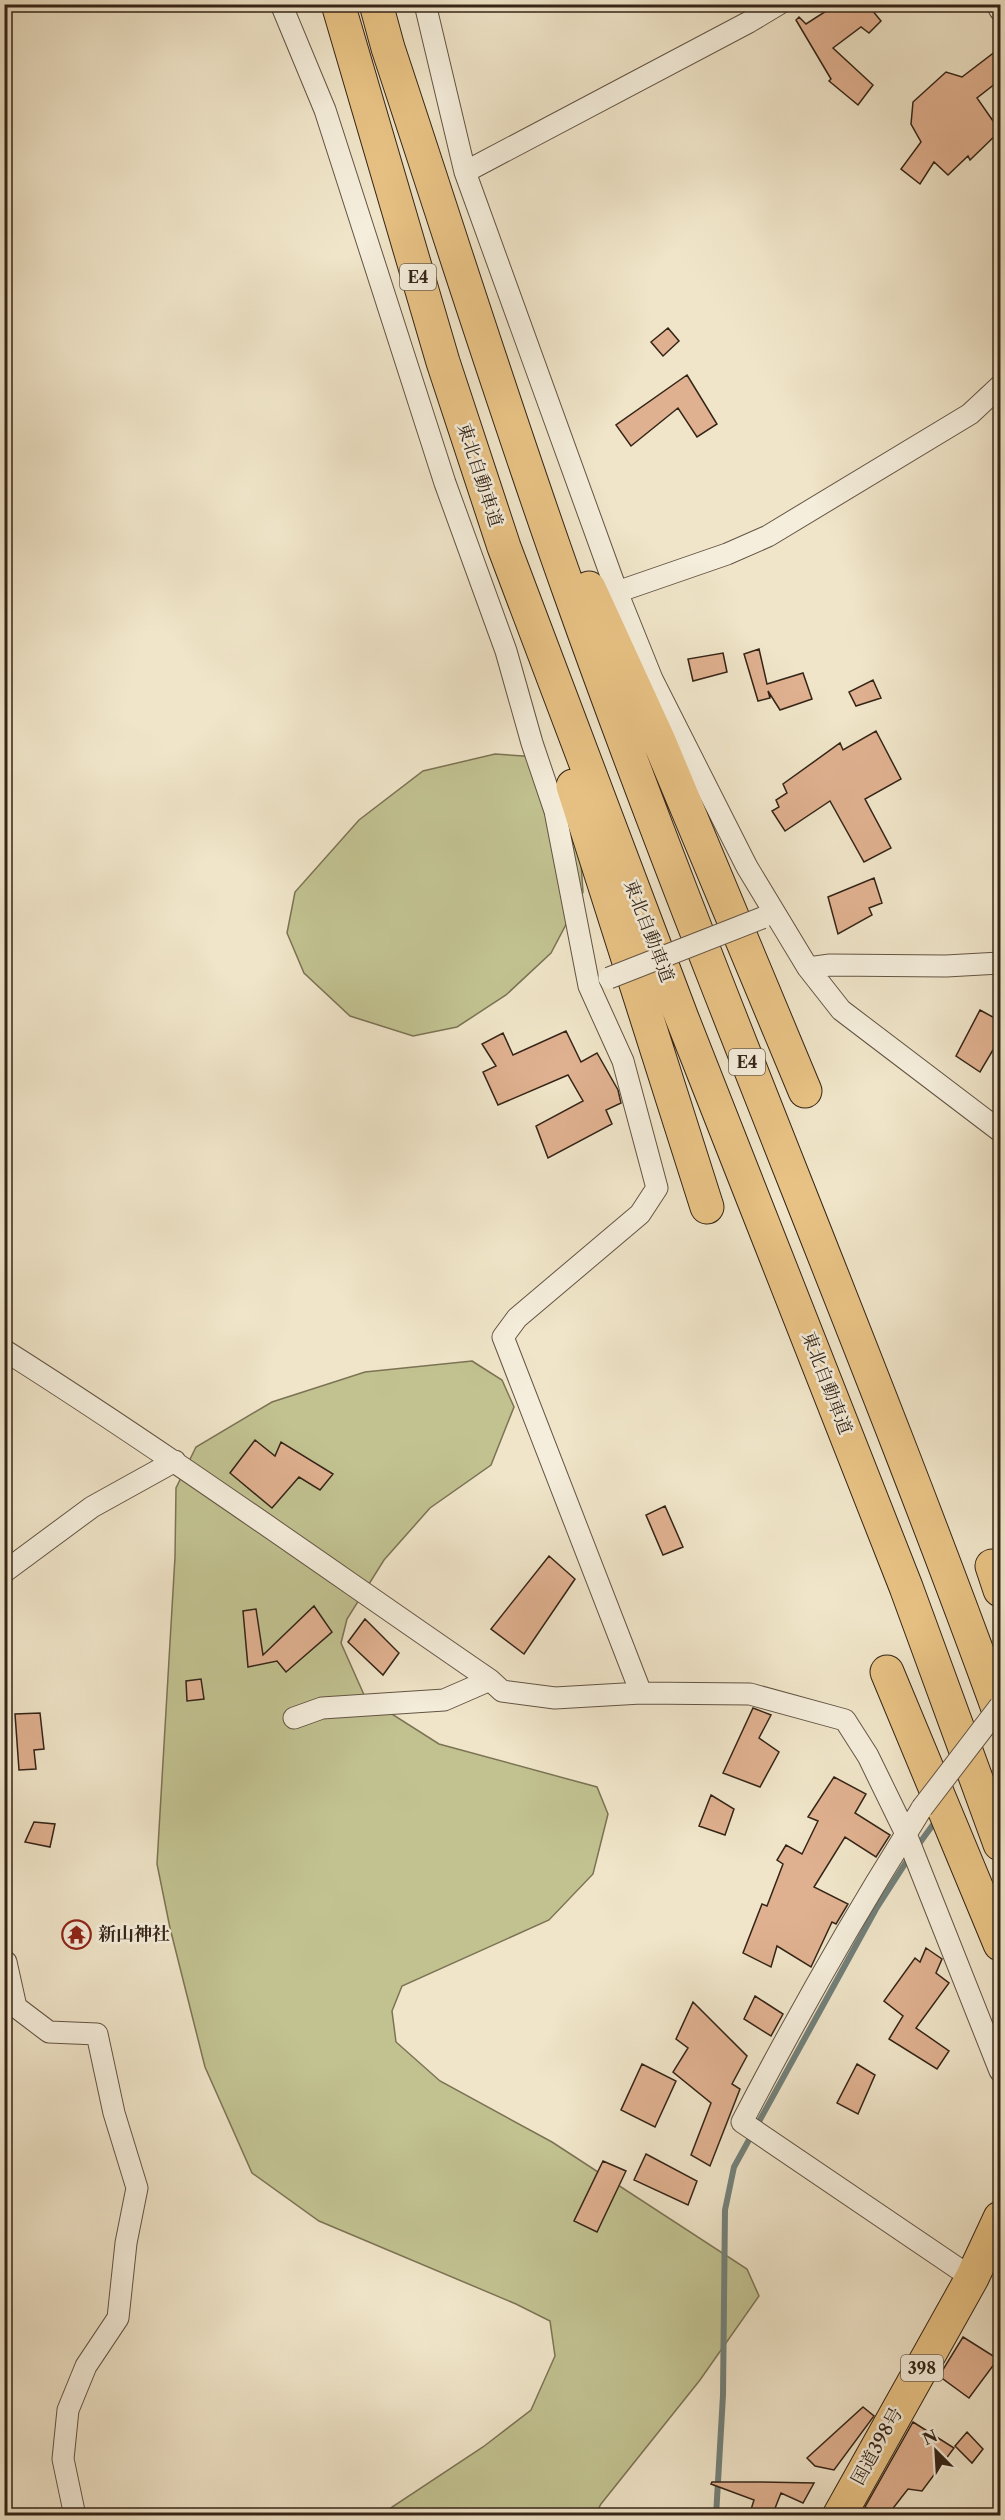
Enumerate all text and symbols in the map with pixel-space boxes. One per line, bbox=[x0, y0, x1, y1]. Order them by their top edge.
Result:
road number: E4 bbox=[400, 264, 436, 290]
street label: 東北自動車道 bbox=[453, 420, 507, 530]
street label: 東北自動車道 bbox=[619, 877, 679, 985]
road number: E4 bbox=[729, 1049, 765, 1075]
street label: 東北自動車道 bbox=[797, 1329, 857, 1437]
temple icon: 新山神社 bbox=[61, 1918, 93, 1950]
place label: 新山神社 bbox=[98, 1923, 170, 1945]
road number: 398 bbox=[901, 2355, 943, 2381]
street label: 国道398号 bbox=[847, 2403, 907, 2489]
north arrow bbox=[906, 2421, 966, 2481]
text: N bbox=[919, 2425, 940, 2449]

